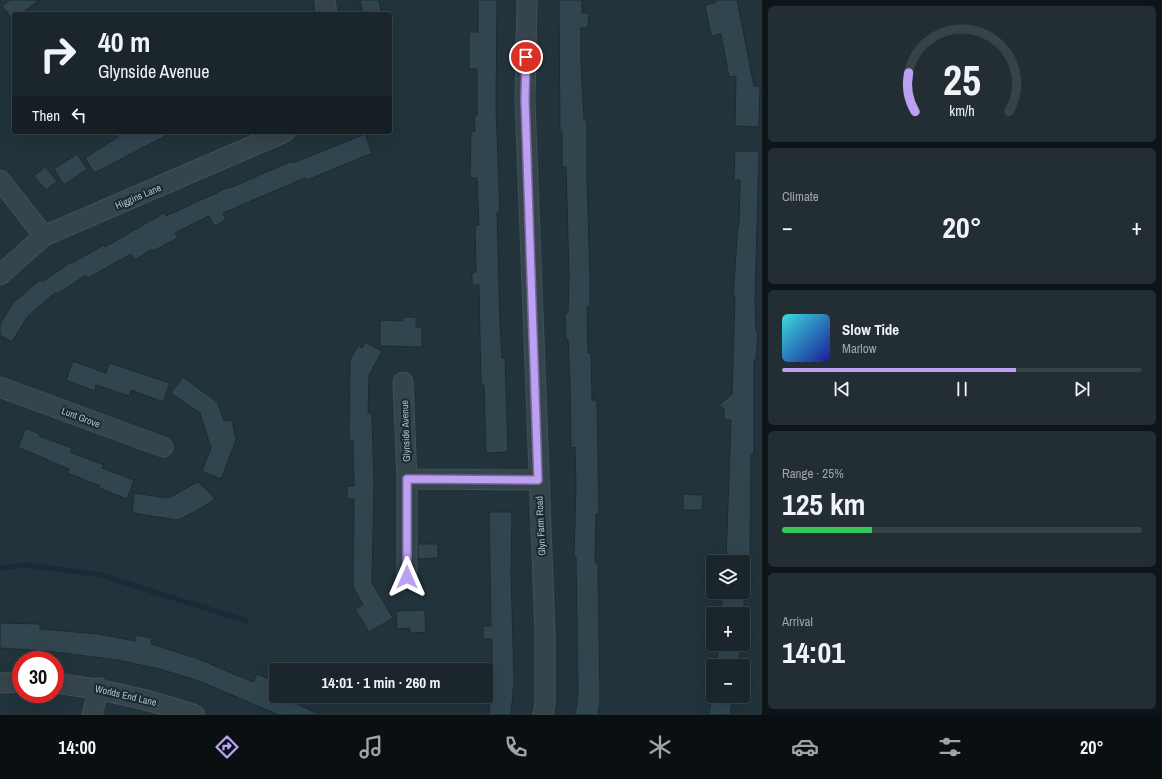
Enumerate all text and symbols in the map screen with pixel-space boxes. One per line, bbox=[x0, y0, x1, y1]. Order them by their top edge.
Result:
text: 40 m bbox=[98, 23, 150, 61]
icon: right bbox=[32, 28, 84, 80]
pin bbox=[509, 40, 543, 74]
icon: arrive bbox=[515, 46, 537, 68]
text: 25 bbox=[943, 52, 981, 108]
text: Glynside Avenue bbox=[98, 59, 209, 84]
text: km/h bbox=[949, 100, 975, 119]
icon: left bbox=[68, 104, 90, 126]
text: Then bbox=[32, 105, 60, 126]
street label: Higgins Lane bbox=[113, 181, 164, 212]
text: Climate bbox=[782, 188, 819, 205]
text: 20° bbox=[942, 207, 982, 247]
text: − bbox=[782, 212, 793, 242]
text: + bbox=[1131, 212, 1142, 242]
text: Slow Tide bbox=[842, 319, 899, 340]
text: Marlow bbox=[842, 340, 876, 357]
icon: previous bbox=[831, 378, 853, 400]
icon: pause bbox=[951, 378, 973, 400]
icon: next bbox=[1071, 378, 1093, 400]
street label: Glynside Avenue bbox=[398, 399, 413, 462]
street label: Lunt Grove bbox=[60, 404, 102, 431]
text: Range · 25% bbox=[782, 465, 844, 482]
text: 125 km bbox=[782, 484, 865, 524]
street label: Glyn Farm Road bbox=[532, 496, 549, 556]
map controls bbox=[706, 555, 750, 703]
button: layers bbox=[706, 555, 750, 599]
position arrow bbox=[386, 556, 428, 598]
button: + bbox=[706, 607, 750, 651]
text: Arrival bbox=[782, 613, 813, 630]
text: 14:01 bbox=[782, 632, 845, 672]
speed limit sign: 30 bbox=[12, 651, 64, 703]
button: − bbox=[706, 659, 750, 703]
text: 14:01 · 1 min · 260 m bbox=[322, 672, 440, 693]
street label: Worlds End Lane bbox=[94, 682, 158, 709]
icon: directions bbox=[213, 733, 241, 761]
icon: music bbox=[357, 733, 385, 761]
icon: phone bbox=[502, 733, 530, 761]
icon: climate bbox=[646, 733, 674, 761]
icon: car bbox=[791, 733, 819, 761]
icon: filters bbox=[936, 733, 964, 761]
text: 14:00 bbox=[58, 735, 96, 760]
text: 20° bbox=[1080, 735, 1104, 760]

